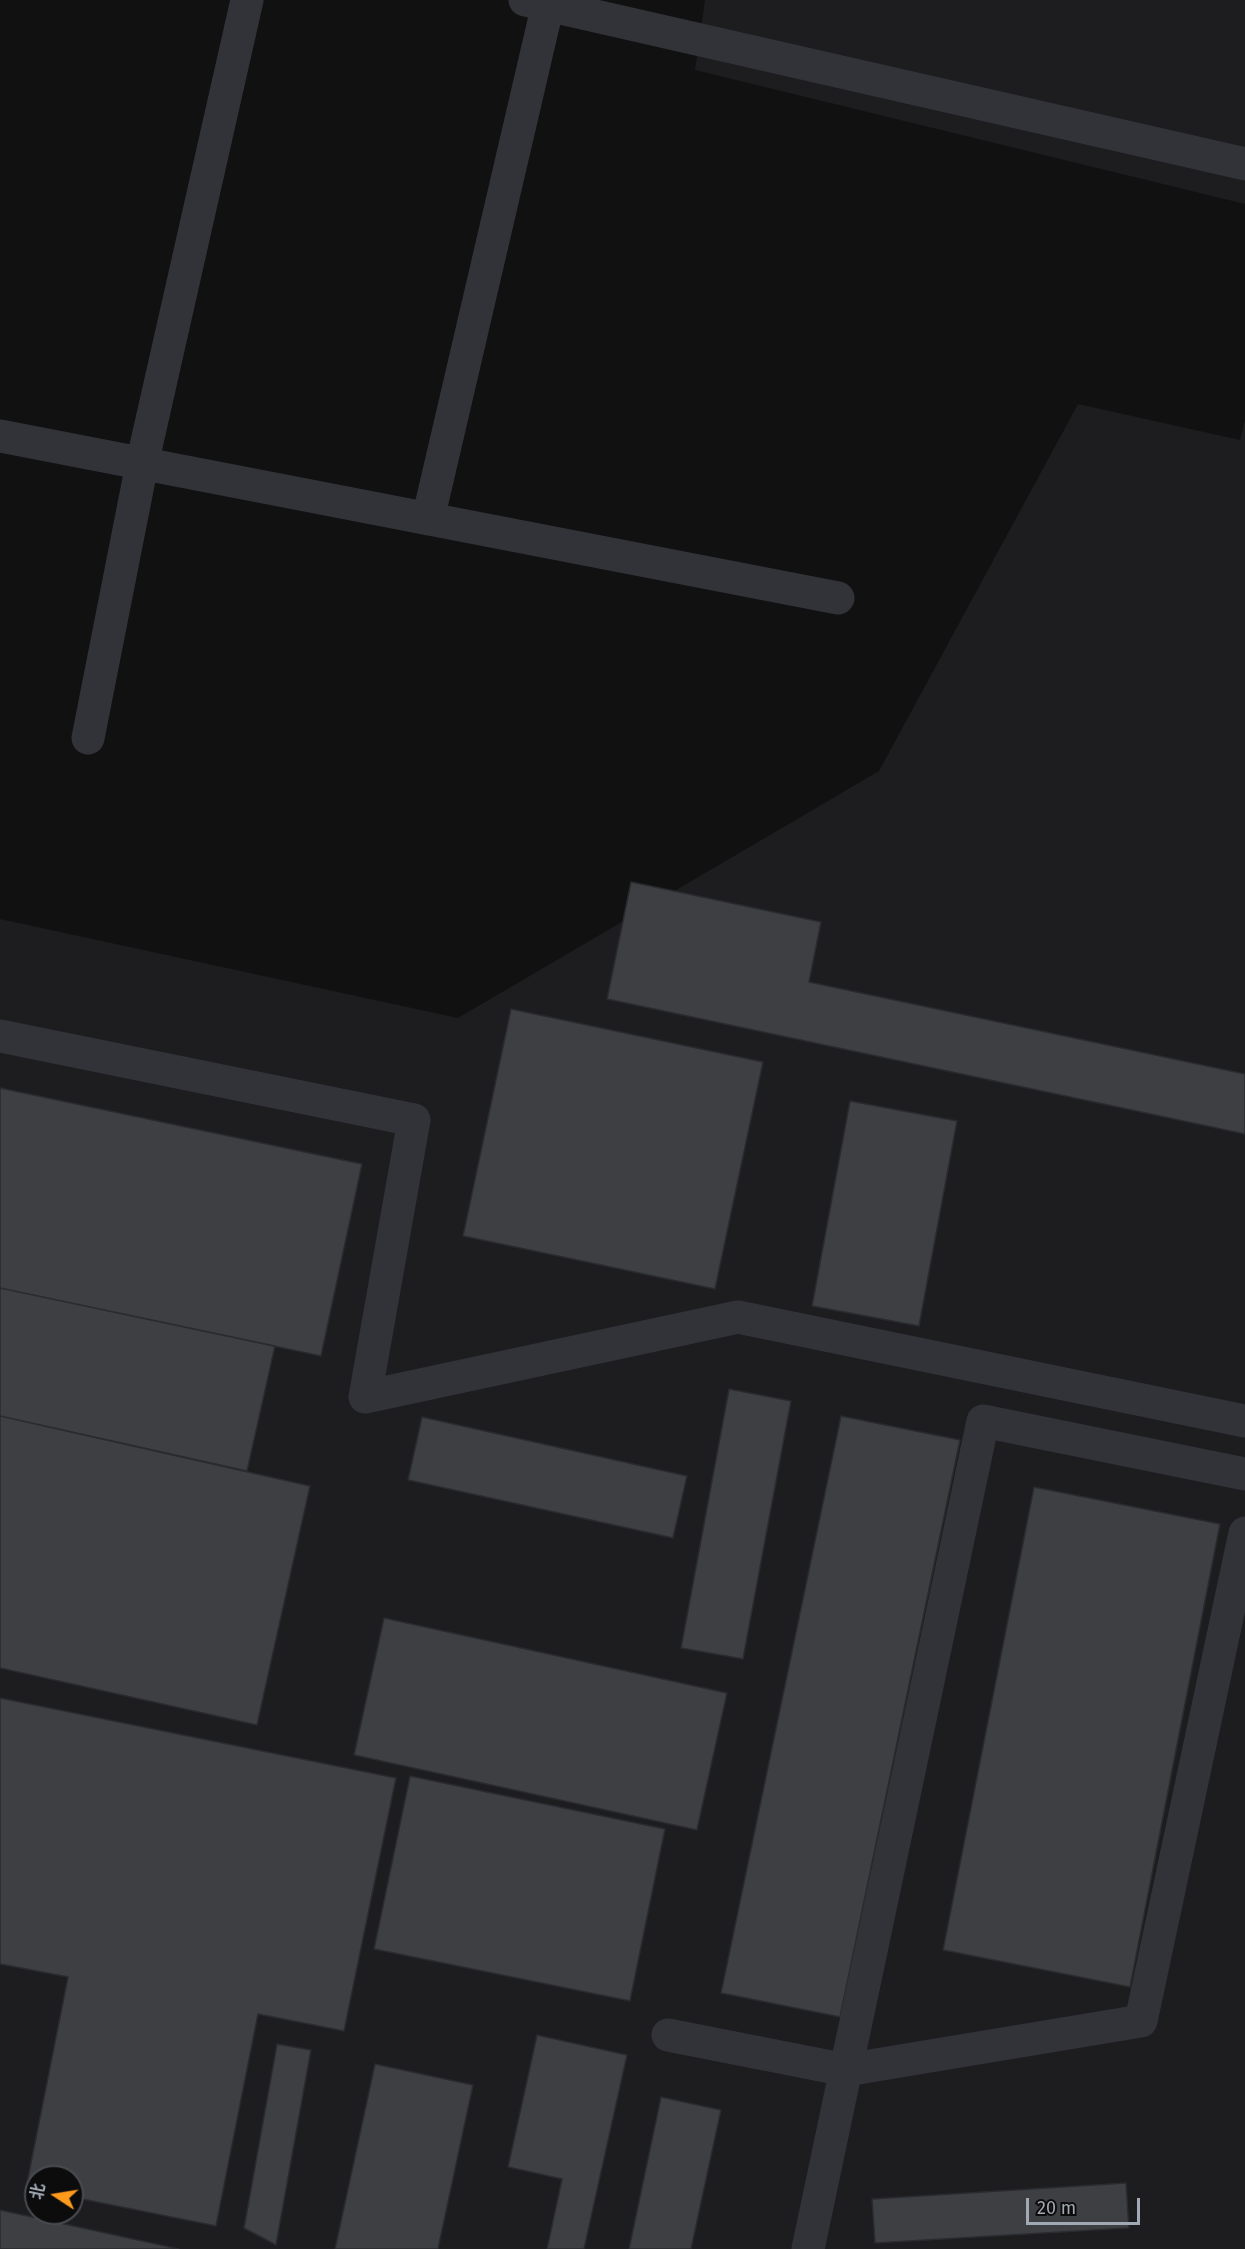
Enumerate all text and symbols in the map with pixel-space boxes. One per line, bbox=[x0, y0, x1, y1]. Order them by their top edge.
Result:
north arrow bbox=[24, 2165, 84, 2225]
text: 北 bbox=[27, 2182, 49, 2201]
scale bar bbox=[1029, 2186, 1143, 2224]
text: 20 m bbox=[1037, 2197, 1076, 2219]

